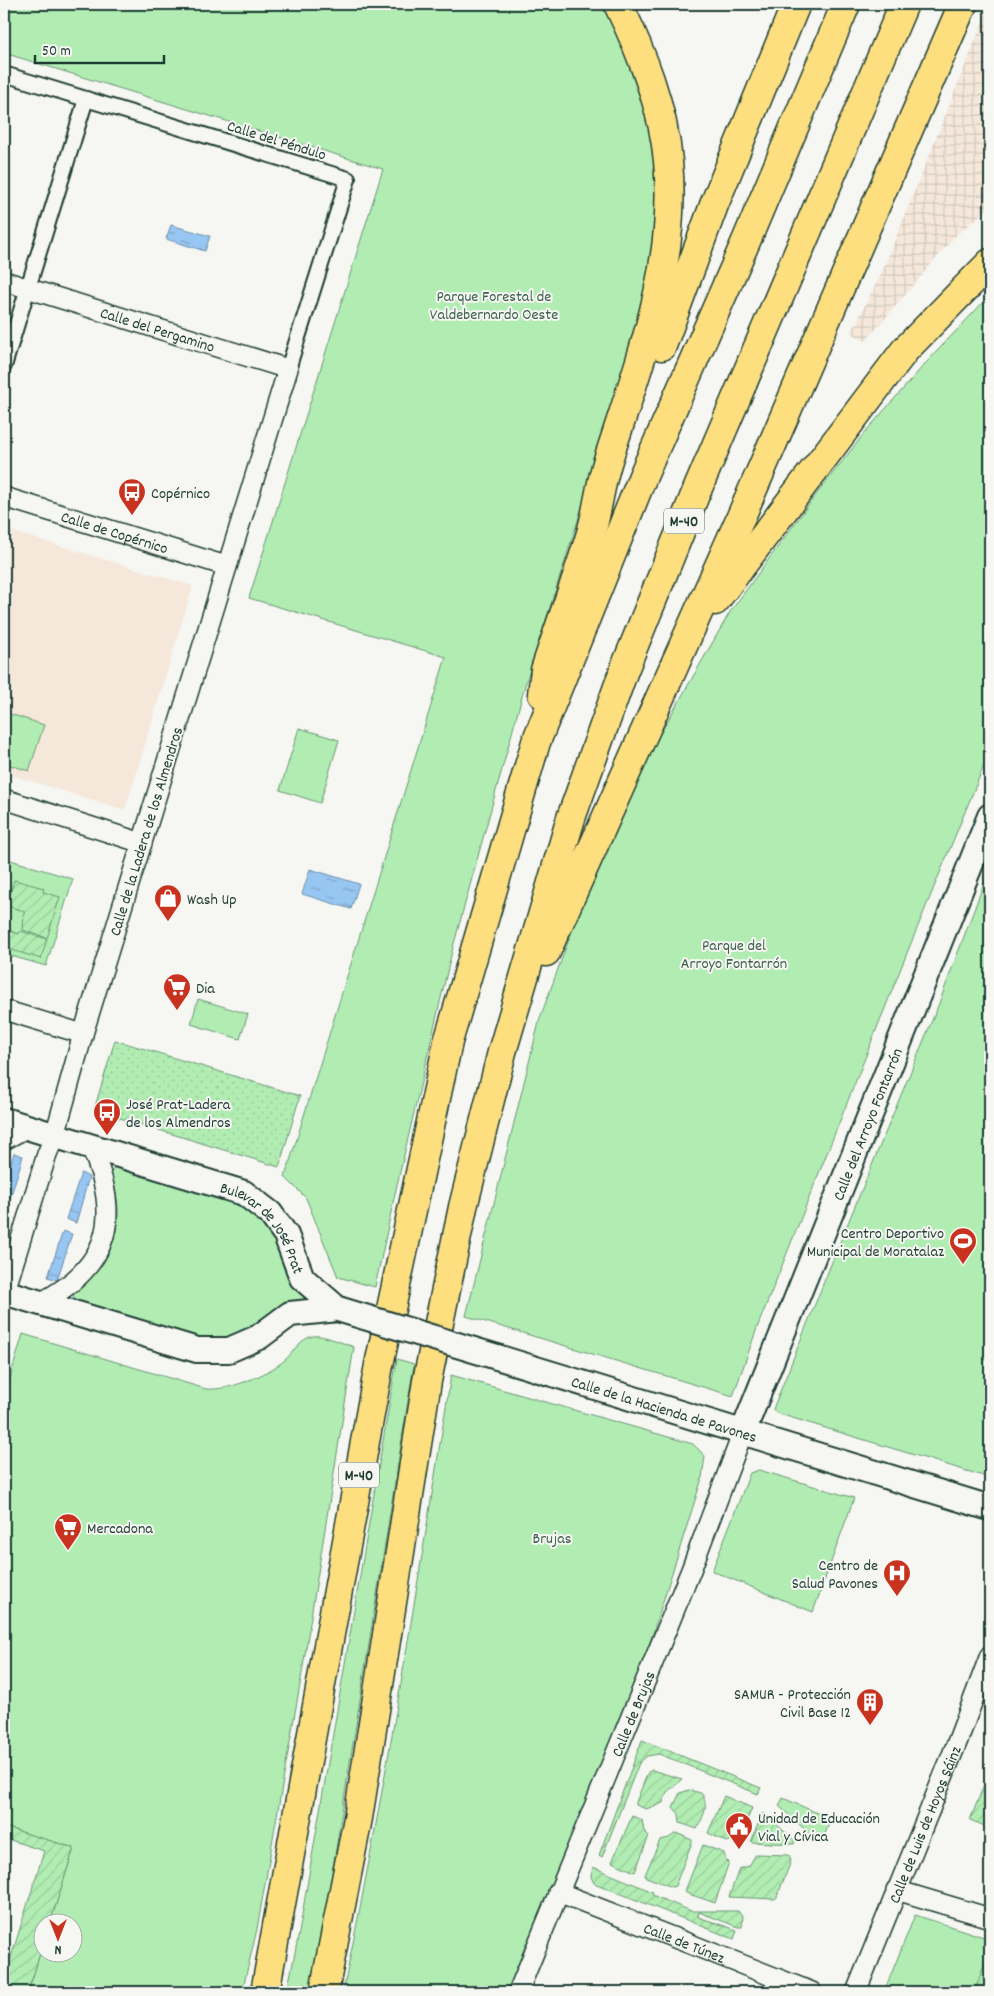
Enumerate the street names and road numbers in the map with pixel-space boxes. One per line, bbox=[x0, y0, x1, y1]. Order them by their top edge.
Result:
street label: Calle del Péndulo bbox=[224, 115, 329, 167]
street label: Calle del Pergamino bbox=[97, 302, 217, 360]
street label: Calle de Copérnico bbox=[58, 506, 171, 561]
road number: M-40 bbox=[664, 508, 704, 534]
street label: Calle de la Ladera de los Almendros bbox=[105, 724, 190, 939]
street label: Calle del Arroyo Fontarrón bbox=[828, 1045, 910, 1204]
street label: Bulevar de José Prat bbox=[217, 1177, 309, 1278]
street label: Calle de la Hacienda de Pavones bbox=[568, 1371, 760, 1450]
road number: M-40 bbox=[339, 1462, 379, 1488]
street label: Calle de Brujas bbox=[607, 1668, 662, 1761]
street label: Calle de Luis de Hoyos Sáinz bbox=[884, 1743, 968, 1907]
street label: Calle de Túnez bbox=[639, 1918, 728, 1971]

